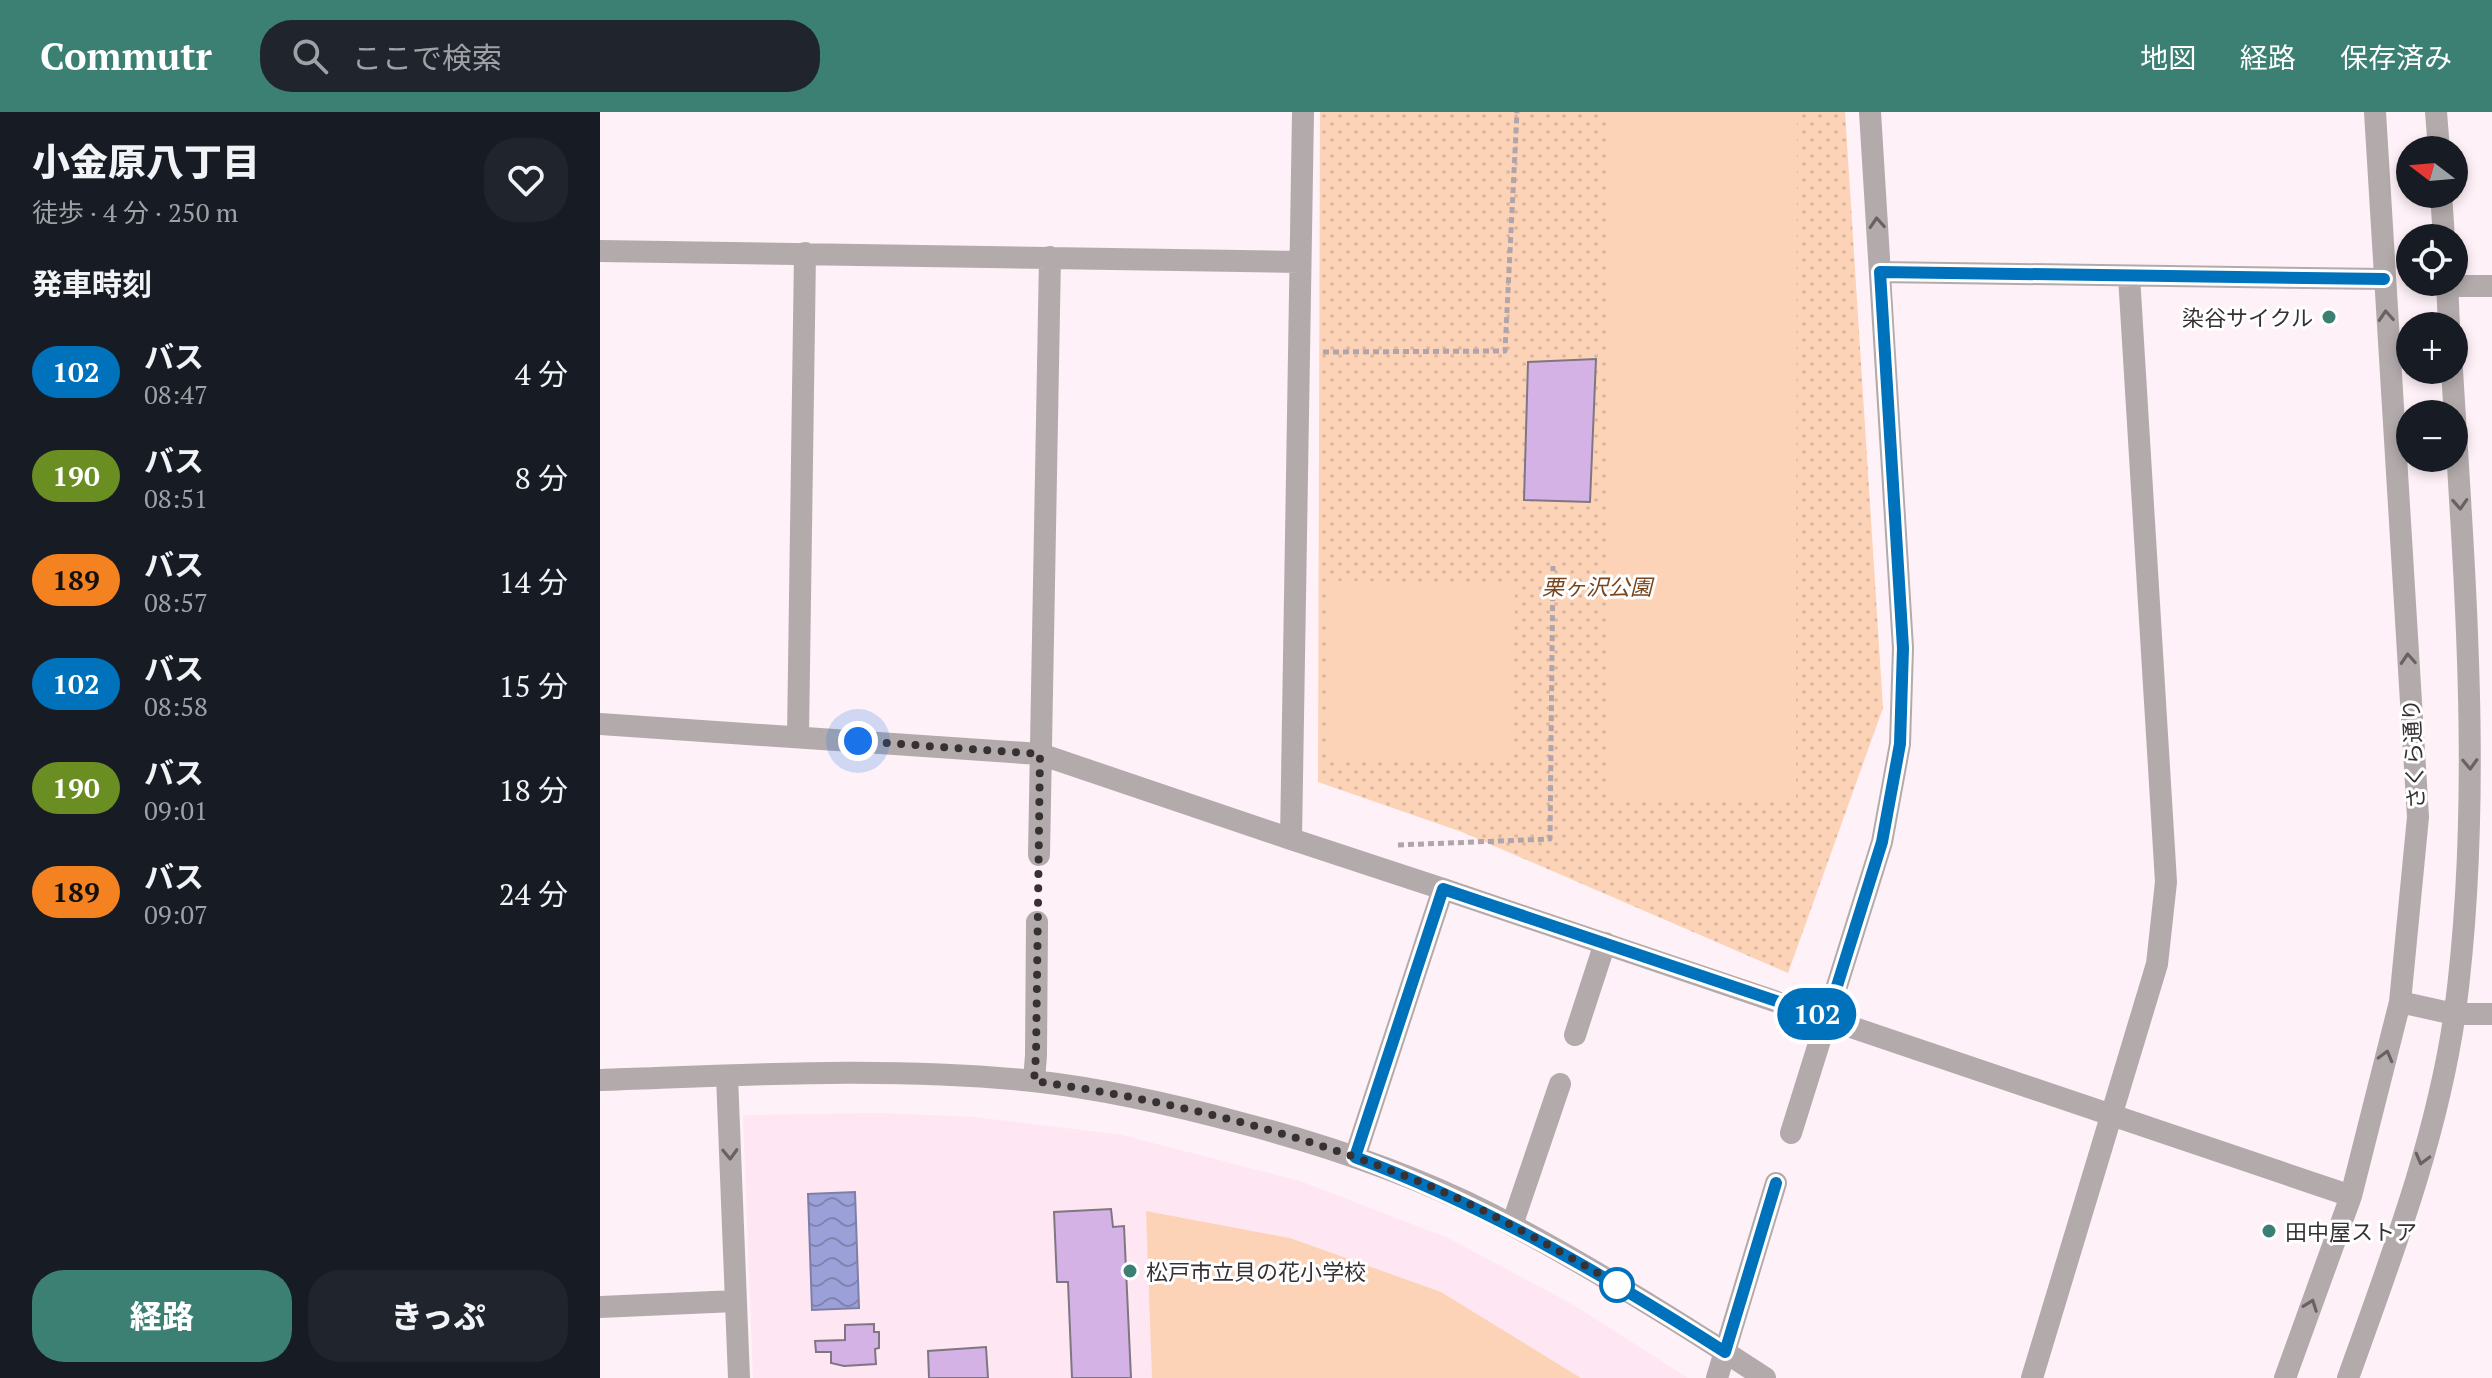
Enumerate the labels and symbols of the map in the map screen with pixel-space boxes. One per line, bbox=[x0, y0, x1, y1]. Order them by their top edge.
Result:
north arrow bbox=[2396, 136, 2468, 208]
one-way arrow bbox=[1869, 216, 1886, 229]
place label: 染谷サイクル bbox=[2182, 303, 2313, 332]
marker: 染谷サイクル bbox=[2320, 308, 2338, 326]
one-way arrow bbox=[2378, 309, 2395, 322]
one-way arrow bbox=[2451, 498, 2468, 511]
park label: 栗ヶ沢公園 bbox=[1542, 572, 1655, 601]
one-way arrow bbox=[2400, 652, 2417, 665]
street label: さくら通り bbox=[2396, 698, 2430, 810]
your location bbox=[838, 721, 878, 761]
one-way arrow bbox=[2462, 758, 2479, 771]
line badge: 102 bbox=[1771, 988, 1863, 1040]
one-way arrow bbox=[2376, 1050, 2393, 1063]
one-way arrow bbox=[721, 1148, 738, 1161]
one-way arrow bbox=[2415, 1152, 2432, 1166]
place label: 田中屋ストア bbox=[2285, 1217, 2417, 1246]
marker: 田中屋ストア bbox=[2260, 1222, 2278, 1240]
place label: 松戸市立貝の花小学校 bbox=[1146, 1257, 1366, 1286]
marker: 松戸市立貝の花小学校 bbox=[1121, 1262, 1139, 1280]
unlabelled marker bbox=[1600, 1268, 1634, 1302]
one-way arrow bbox=[2302, 1299, 2318, 1313]

